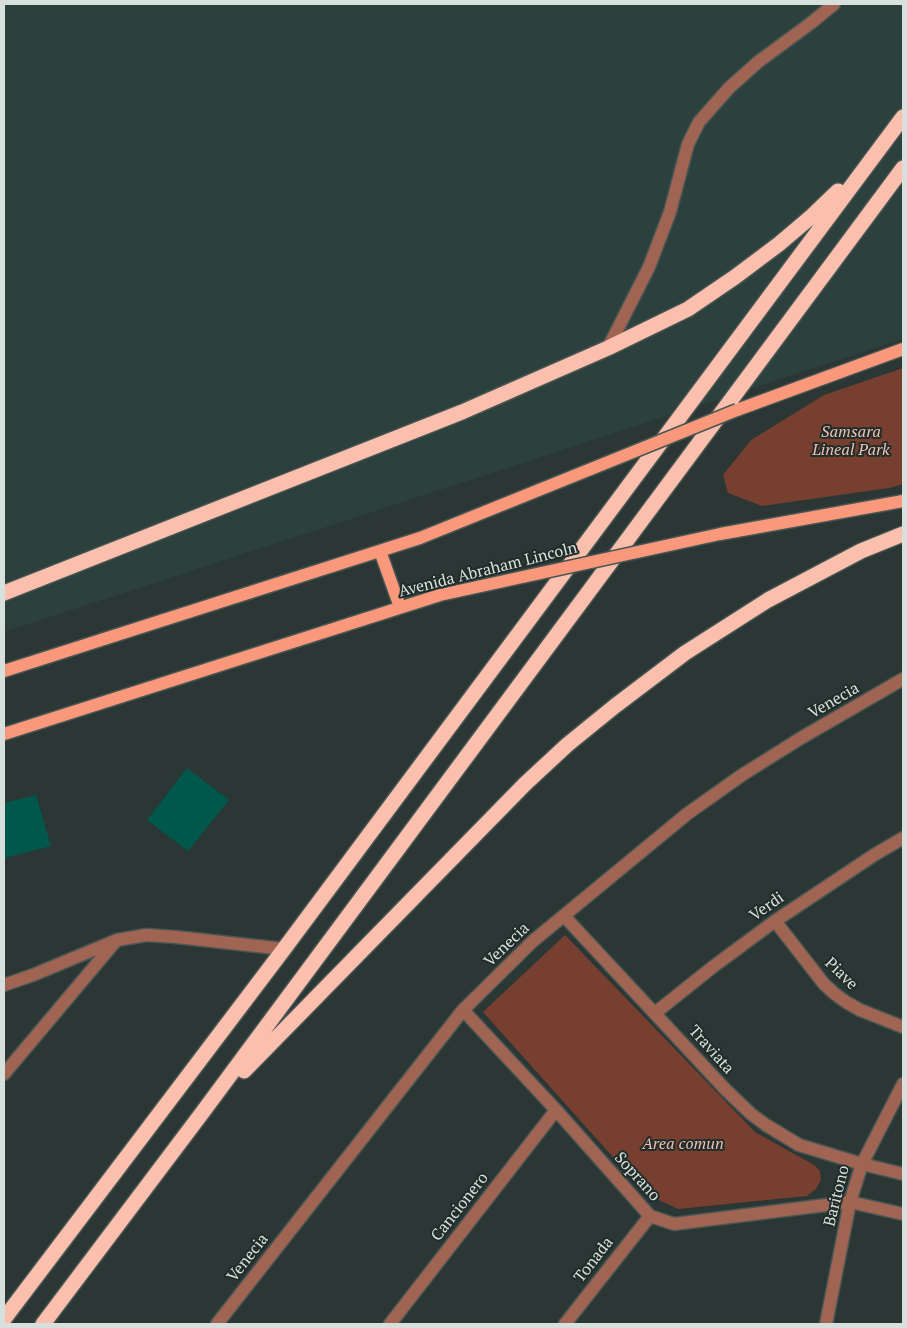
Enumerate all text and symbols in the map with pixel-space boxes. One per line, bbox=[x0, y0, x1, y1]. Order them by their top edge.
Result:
park label: Samsara Lineal Park bbox=[812, 422, 890, 460]
street label: Avenida Abraham Lincoln bbox=[397, 539, 579, 601]
street label: Venecia bbox=[805, 679, 863, 723]
street label: Verdi bbox=[746, 888, 788, 926]
street label: Venecia bbox=[480, 919, 534, 971]
street label: Piave bbox=[821, 954, 861, 994]
street label: Traviata bbox=[684, 1022, 738, 1078]
park label: Area comun bbox=[642, 1134, 724, 1154]
street label: Soprano bbox=[610, 1149, 664, 1205]
street label: Baritono bbox=[820, 1164, 854, 1228]
street label: Cancionero bbox=[427, 1169, 493, 1245]
street label: Venecia bbox=[223, 1230, 273, 1286]
street label: Tonada bbox=[570, 1233, 618, 1287]

